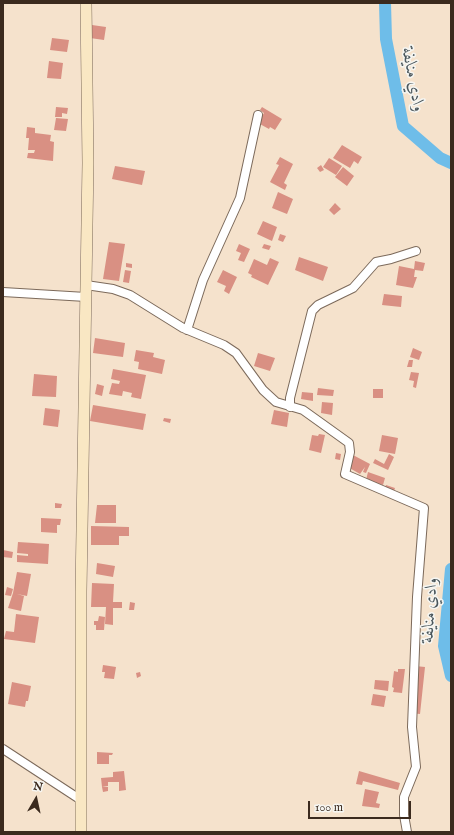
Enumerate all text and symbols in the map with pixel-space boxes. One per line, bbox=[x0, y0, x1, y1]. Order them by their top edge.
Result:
water label: وادي منايفة bbox=[396, 46, 428, 114]
water label: وادي منايفة bbox=[419, 577, 443, 643]
north arrow bbox=[16, 779, 56, 819]
text: N bbox=[32, 779, 44, 795]
scale bar bbox=[310, 793, 413, 819]
text: 100 m bbox=[315, 800, 343, 815]

